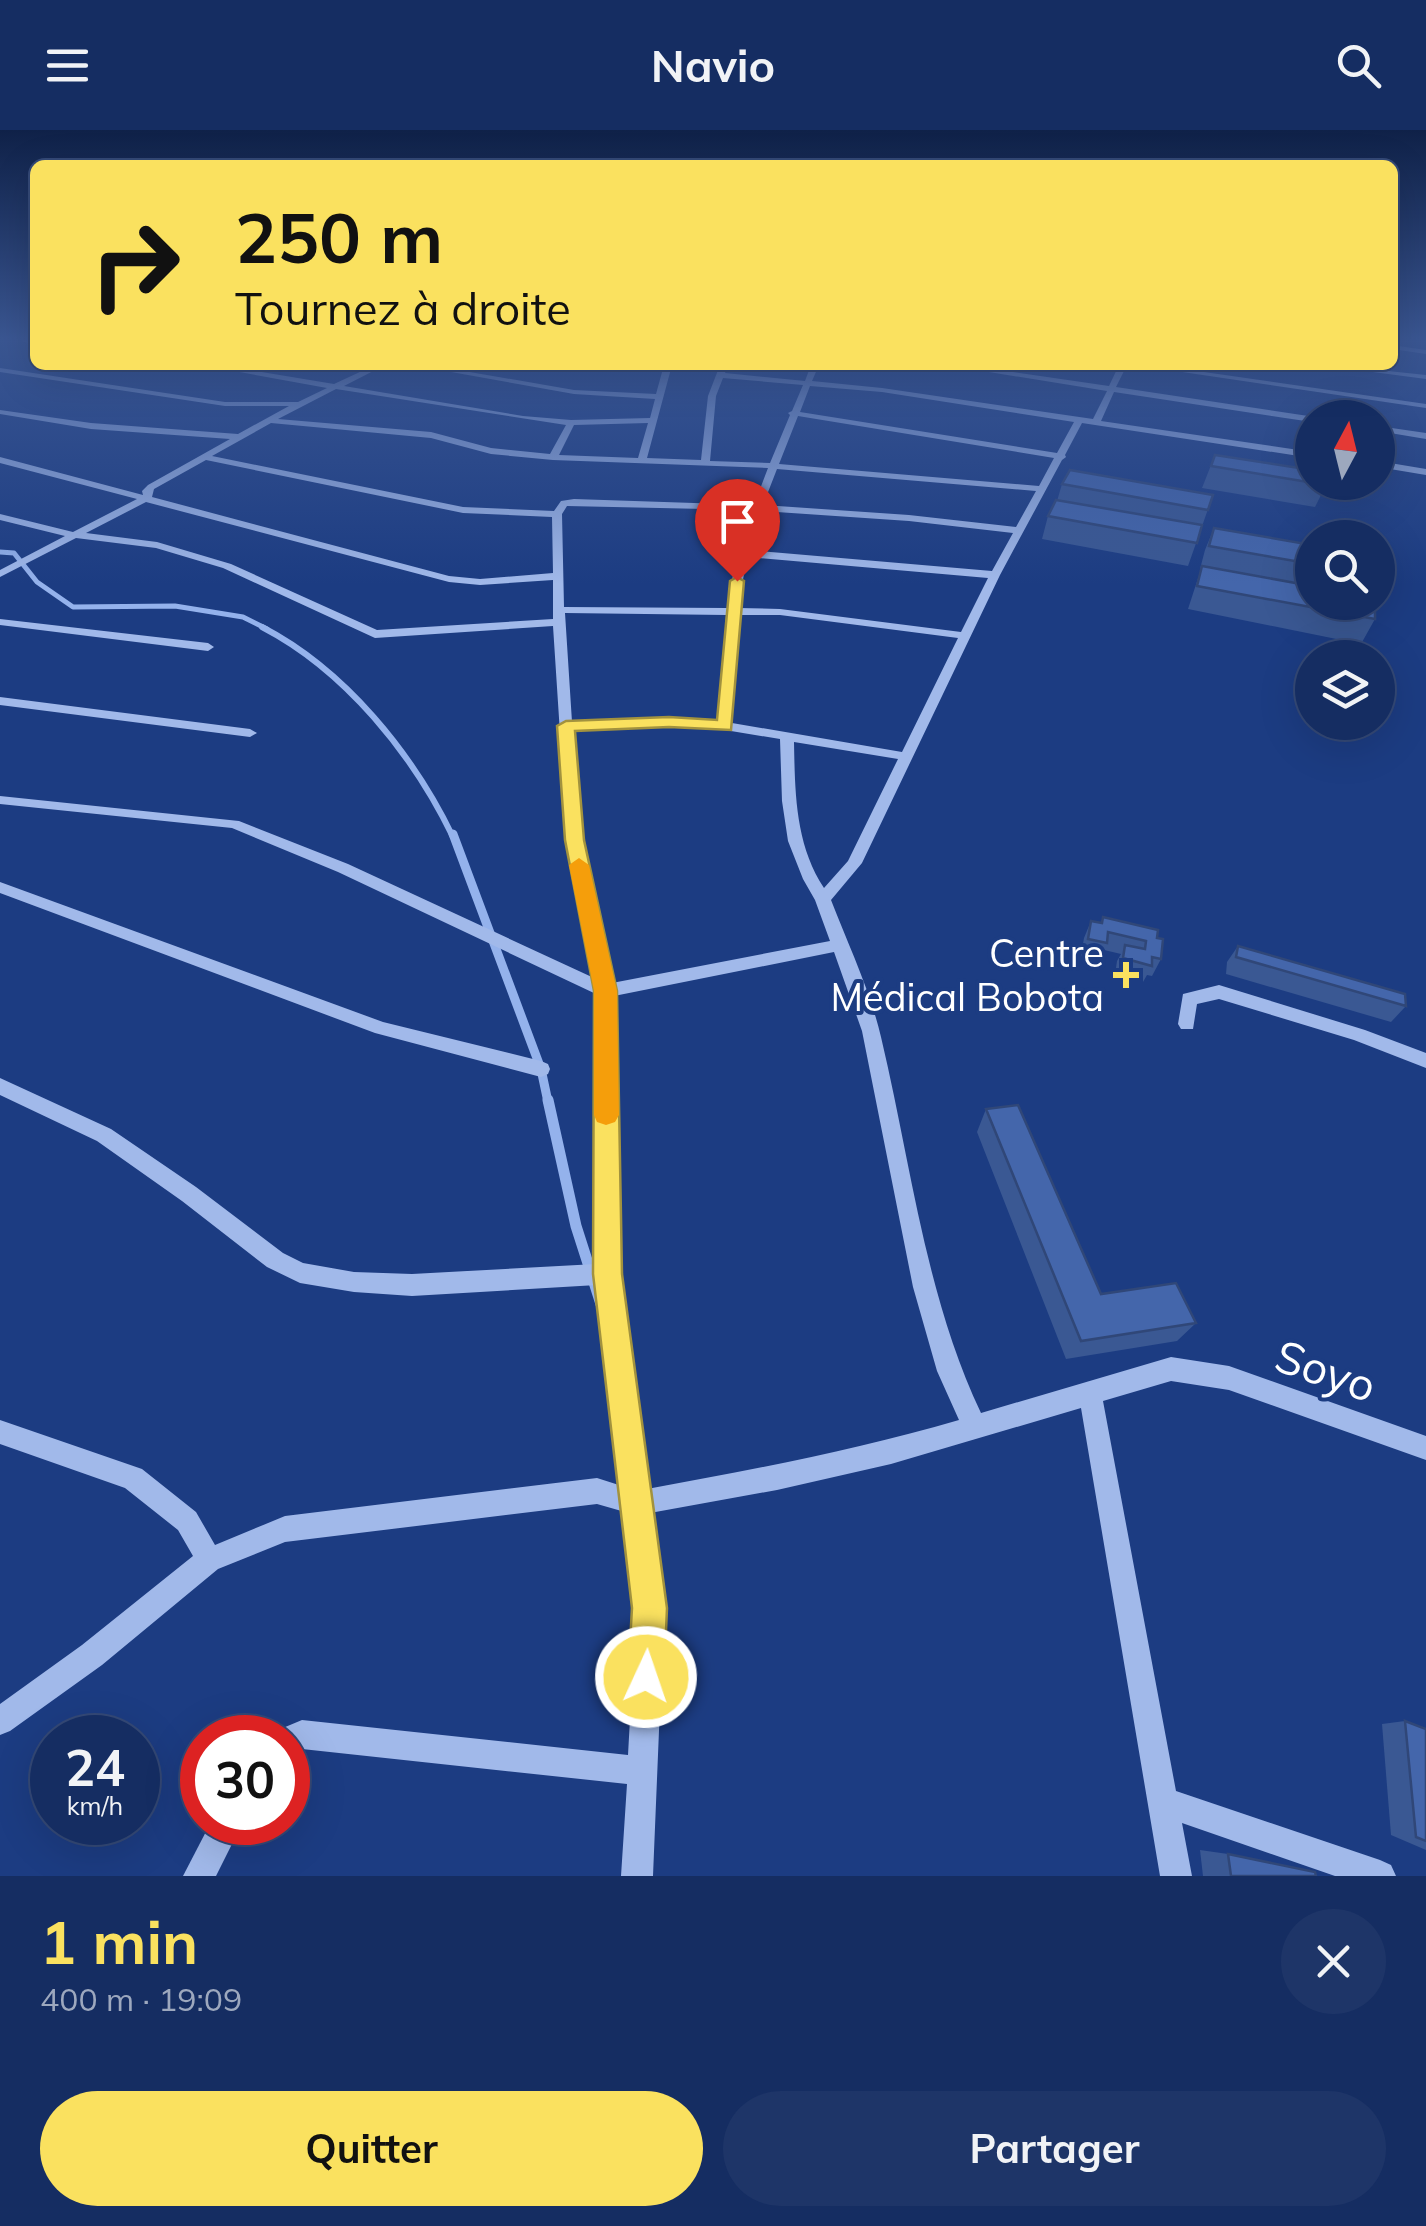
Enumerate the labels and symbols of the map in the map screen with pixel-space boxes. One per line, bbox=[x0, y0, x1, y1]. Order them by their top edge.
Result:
north arrow bbox=[1295, 400, 1395, 500]
pin bbox=[695, 479, 780, 582]
place label: Centre Médical Bobota bbox=[831, 929, 1104, 1021]
marker: Centre Médical Bobota bbox=[1113, 962, 1139, 988]
street label: Soyo bbox=[1268, 1327, 1384, 1413]
position arrow bbox=[594, 1625, 698, 1729]
speed limit sign: 30 bbox=[180, 1715, 310, 1845]

